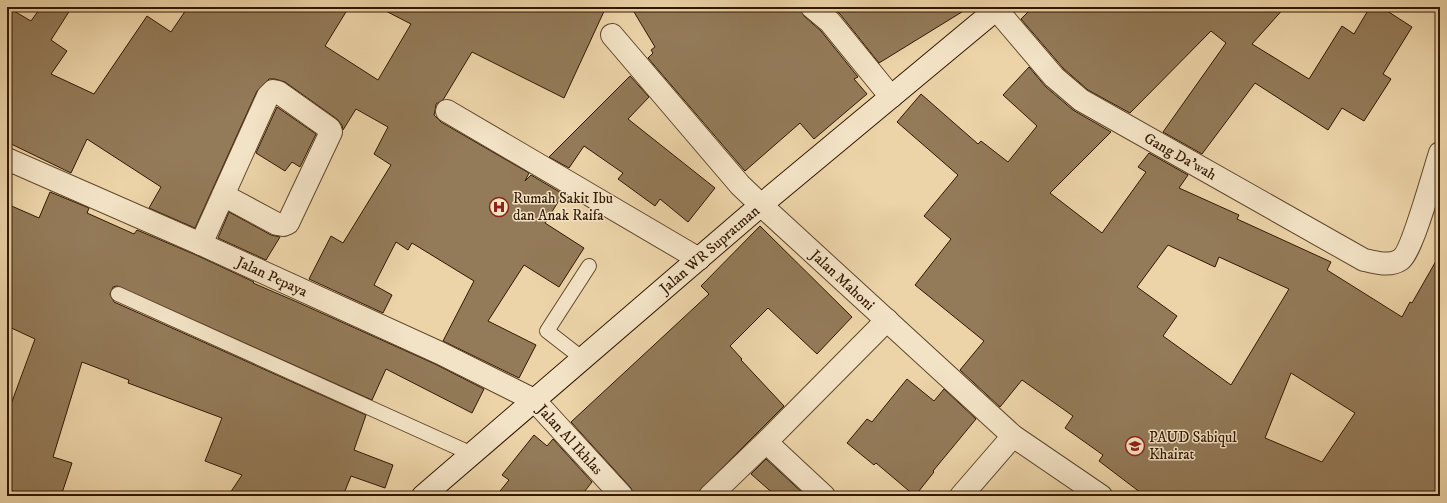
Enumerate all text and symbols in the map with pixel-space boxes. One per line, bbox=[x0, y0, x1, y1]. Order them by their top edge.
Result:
street label: Gang Da'wah bbox=[1141, 128, 1220, 184]
place label: Rumah Sakit Ibu dan Anak Raifa bbox=[513, 189, 613, 225]
hospital icon: Rumah Sakit Ibu dan Anak Raifa bbox=[488, 196, 510, 218]
street label: Jalan WR Supratman bbox=[654, 201, 763, 299]
street label: Jalan Mahoni bbox=[805, 244, 879, 314]
street label: Jalan Pepaya bbox=[232, 251, 311, 301]
street label: Jalan Al Ikhlas bbox=[532, 399, 607, 478]
place label: PAUD Sabiqul Khairat bbox=[1149, 428, 1237, 464]
school or university icon: PAUD Sabiqul Khairat bbox=[1124, 435, 1146, 457]

